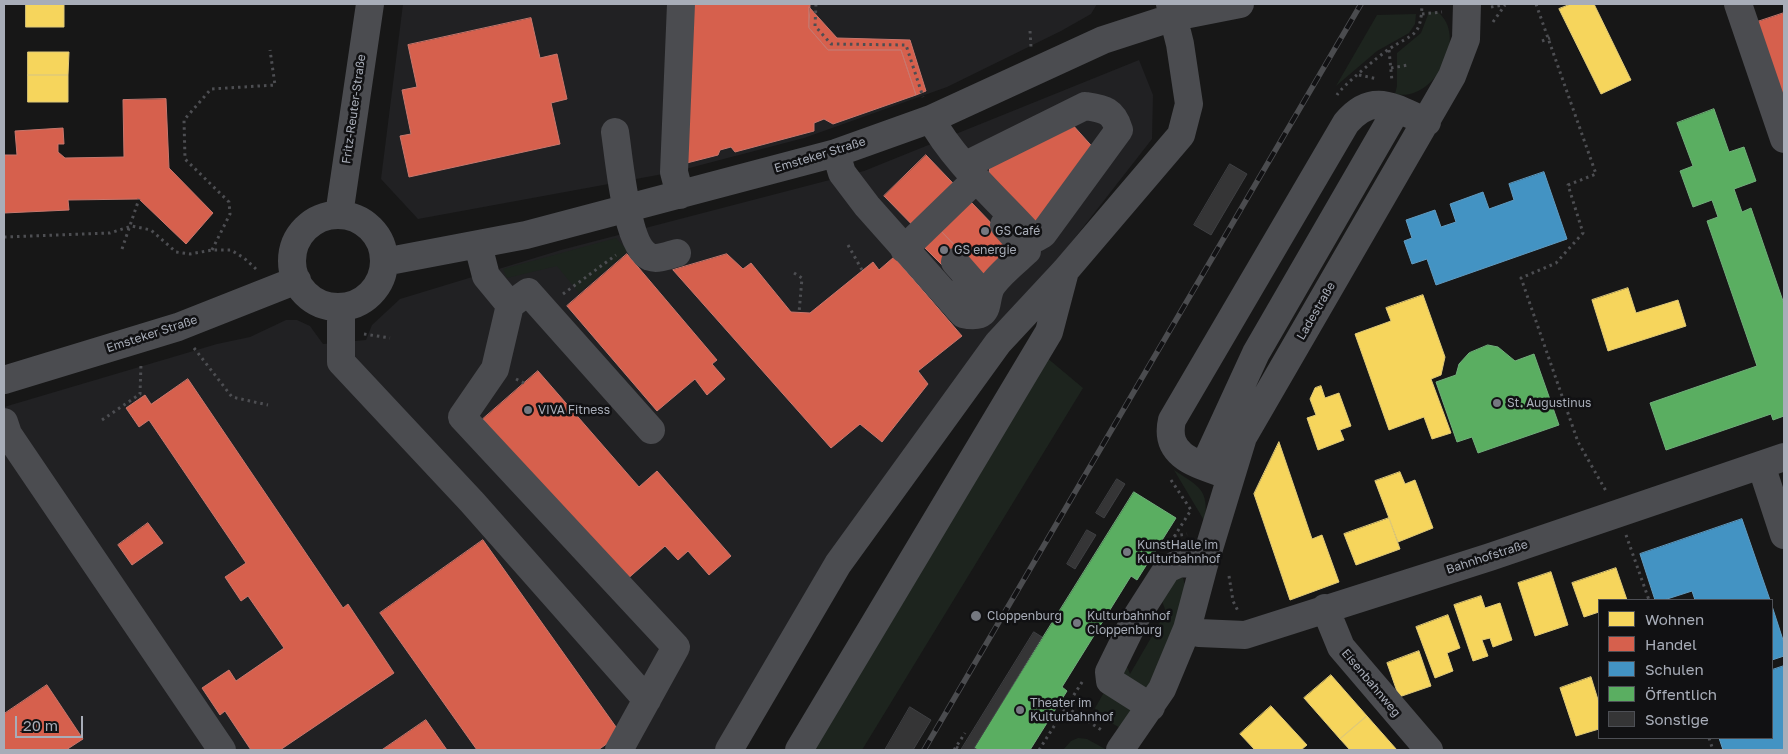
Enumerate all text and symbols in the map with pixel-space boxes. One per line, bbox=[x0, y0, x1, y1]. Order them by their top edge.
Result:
street label: Fritz-Reuter-Straße bbox=[339, 53, 369, 165]
street label: Emsteker Straße bbox=[773, 134, 867, 176]
place label: GS Café bbox=[995, 224, 1040, 238]
marker: GS Café bbox=[979, 225, 991, 237]
place label: GS energie bbox=[954, 243, 1017, 257]
marker: GS energie bbox=[938, 244, 950, 256]
street label: Ladestraße bbox=[1294, 279, 1338, 343]
street label: Emsteker Straße bbox=[105, 313, 199, 355]
place label: St. Augustinus bbox=[1507, 396, 1591, 410]
marker: St. Augustinus bbox=[1491, 397, 1503, 409]
place label: VIVA Fitness bbox=[538, 403, 610, 417]
marker: VIVA Fitness bbox=[522, 404, 534, 416]
street label: Bahnhofstraße bbox=[1444, 537, 1530, 577]
place label: KunstHalle im Kulturbahnhof bbox=[1137, 538, 1220, 566]
marker: KunstHalle im Kulturbahnhof bbox=[1121, 546, 1133, 558]
legend bbox=[1598, 599, 1773, 739]
marker: Cloppenburg bbox=[969, 609, 983, 623]
place label: Cloppenburg bbox=[987, 609, 1062, 623]
place label: Kulturbahnhof Cloppenburg bbox=[1087, 609, 1170, 637]
text: Wohnen bbox=[1645, 610, 1704, 628]
marker: Kulturbahnhof Cloppenburg bbox=[1071, 617, 1083, 629]
text: Handel bbox=[1645, 635, 1697, 653]
street label: Eisenbahnweg bbox=[1338, 646, 1404, 720]
text: Schulen bbox=[1645, 660, 1704, 678]
text: Öffentlich bbox=[1645, 685, 1717, 703]
place label: Theater im Kulturbahnhof bbox=[1030, 696, 1113, 724]
marker: Theater im Kulturbahnhof bbox=[1014, 704, 1026, 716]
scale bar bbox=[18, 706, 85, 738]
text: Sonstige bbox=[1645, 710, 1709, 728]
text: 20 m bbox=[23, 716, 58, 734]

